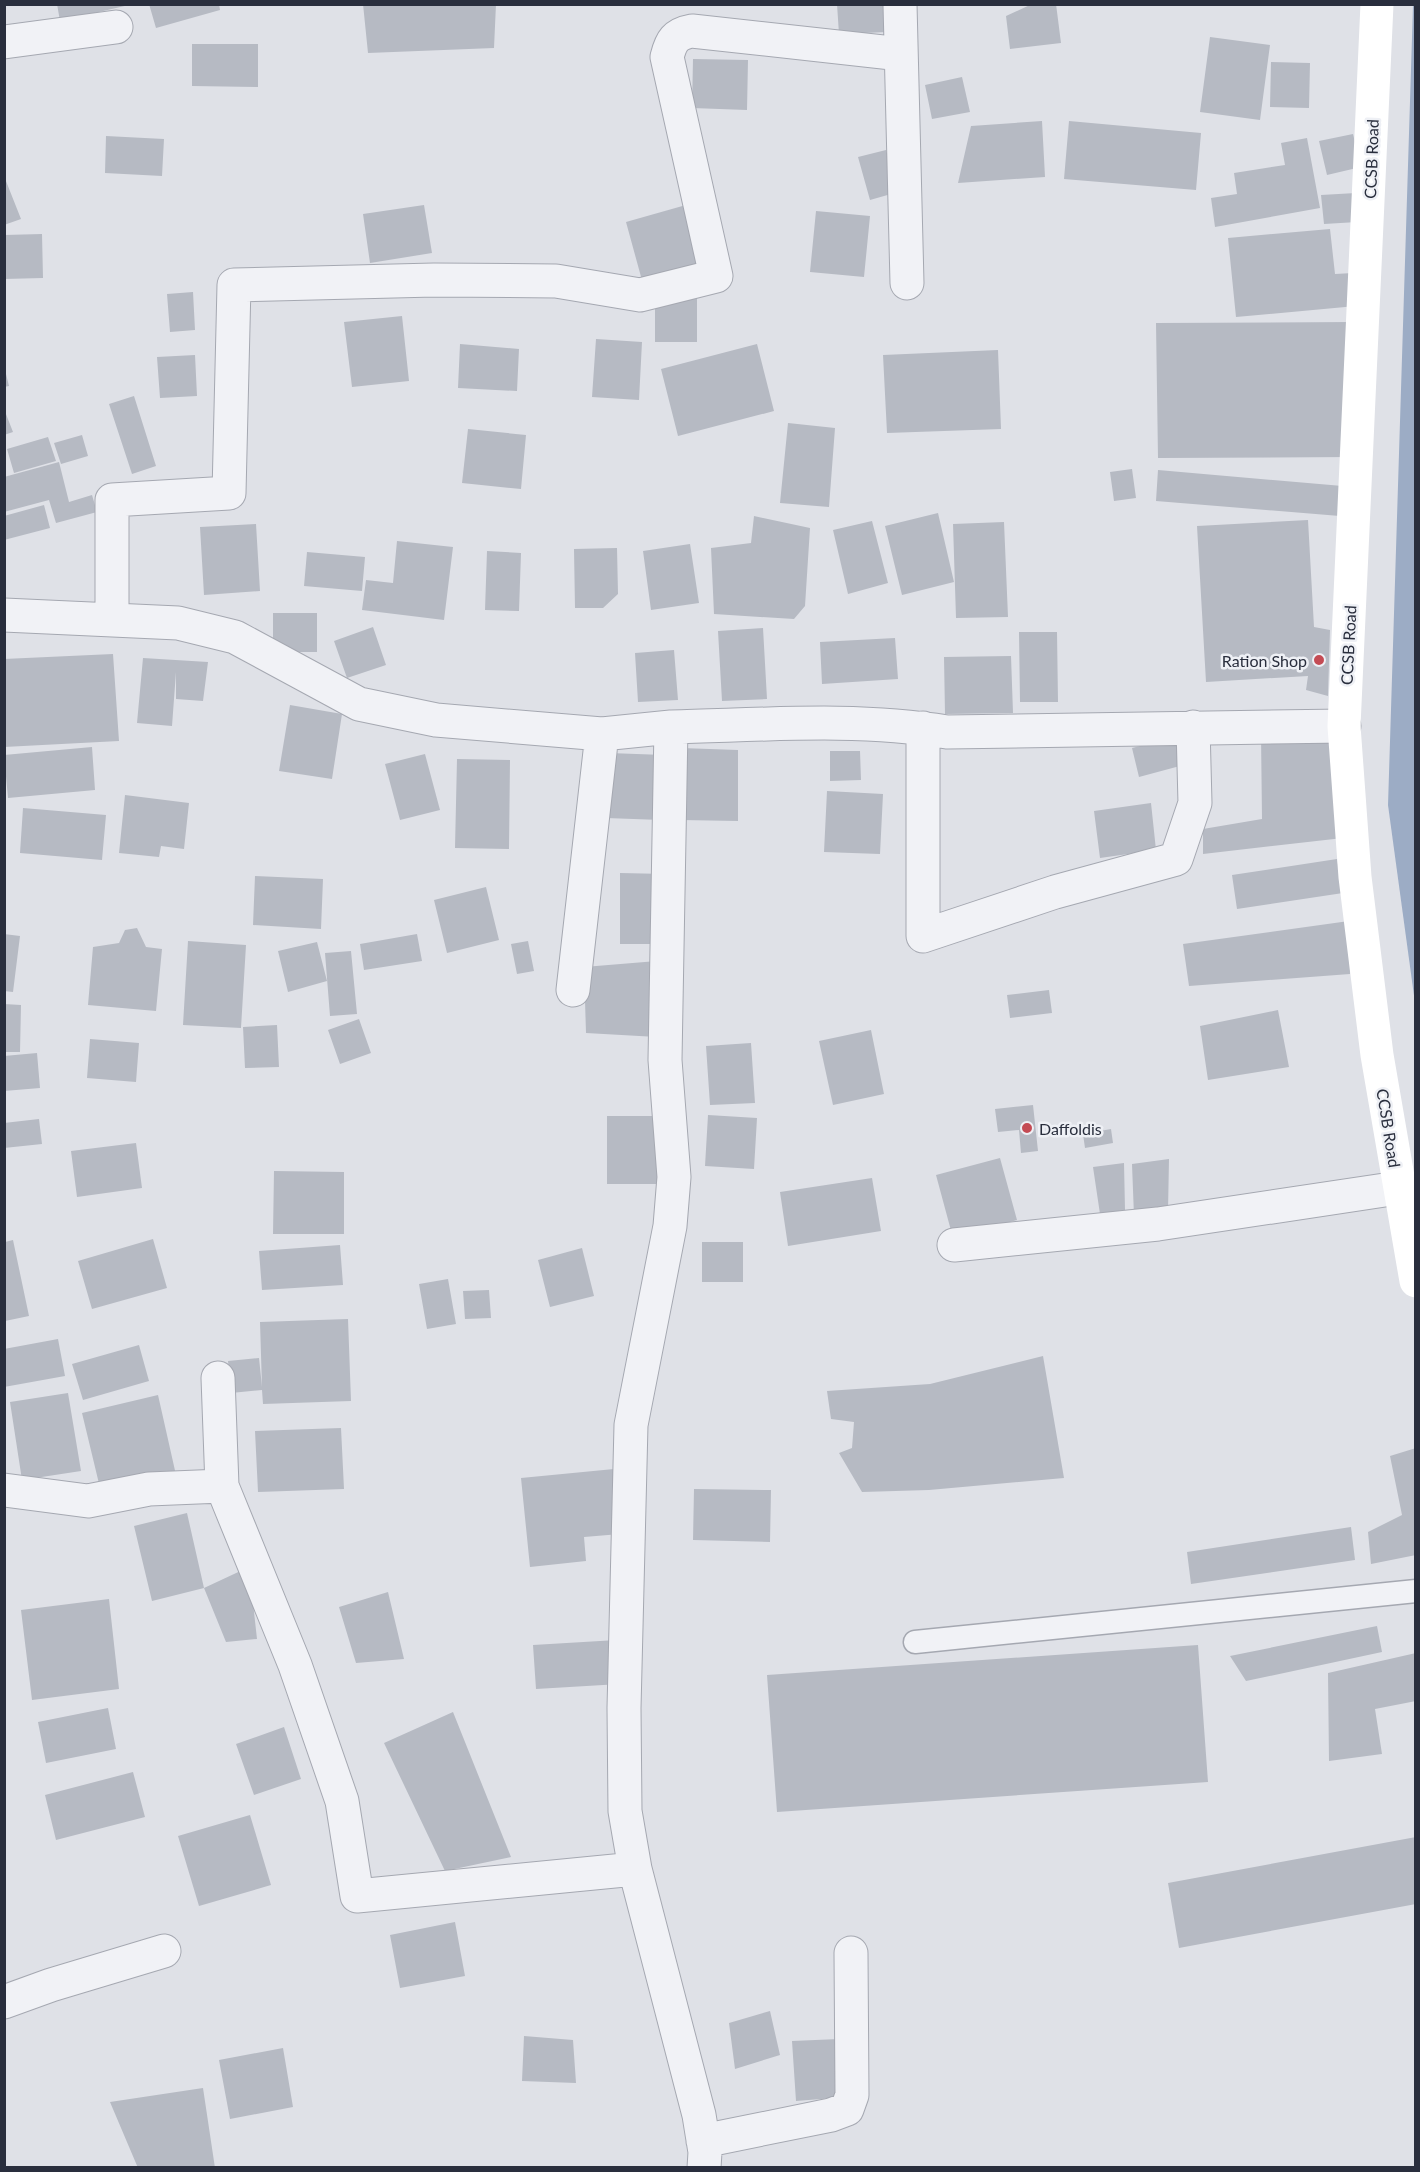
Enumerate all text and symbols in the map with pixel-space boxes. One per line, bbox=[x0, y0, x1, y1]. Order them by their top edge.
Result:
street label: CCSB Road bbox=[1360, 119, 1382, 199]
street label: CCSB Road bbox=[1336, 605, 1360, 685]
place label: Ration Shop bbox=[1222, 651, 1307, 670]
marker: Ration Shop bbox=[1312, 653, 1326, 667]
street label: CCSB Road bbox=[1373, 1087, 1405, 1169]
place label: Daffoldis bbox=[1039, 1119, 1102, 1138]
marker: Daffoldis bbox=[1020, 1121, 1034, 1135]

